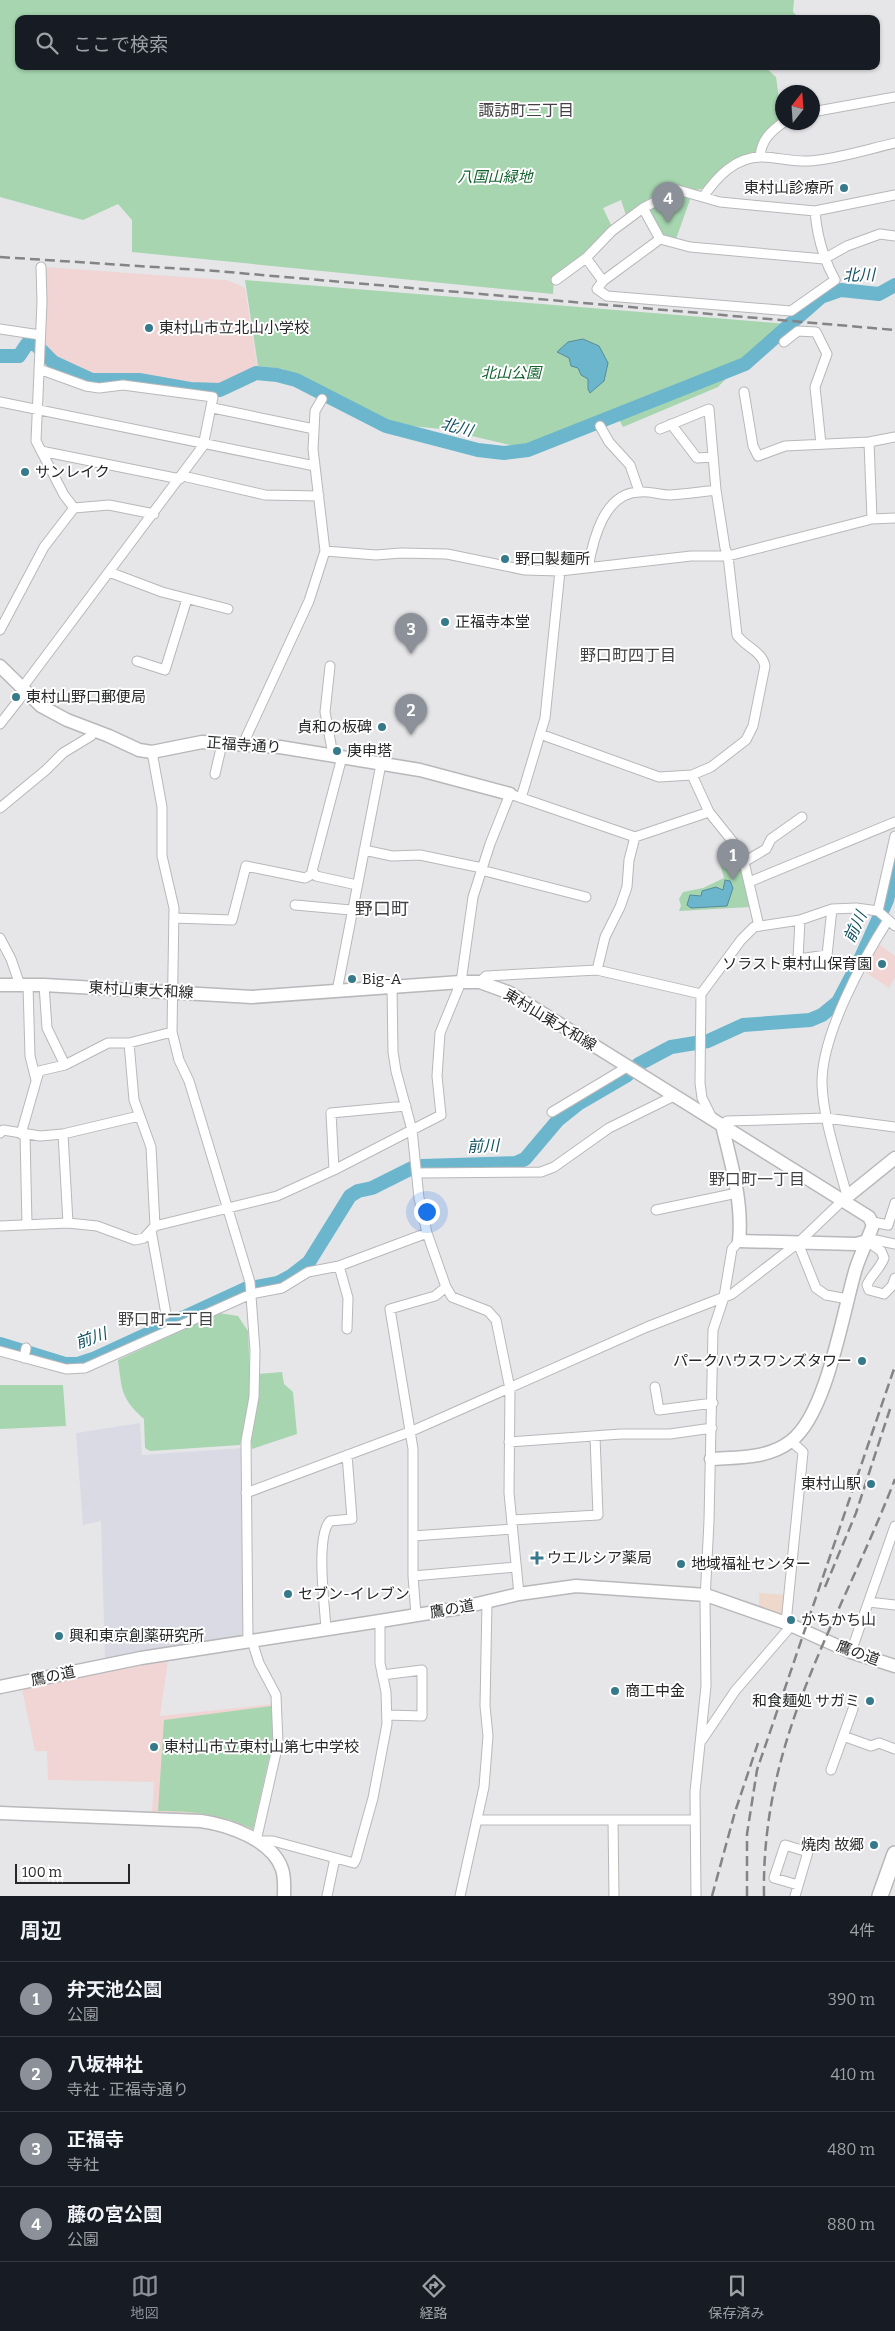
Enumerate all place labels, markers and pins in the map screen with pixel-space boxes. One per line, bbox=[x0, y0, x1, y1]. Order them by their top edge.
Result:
place label: 東村山診療所 bbox=[744, 179, 834, 197]
pin: 4 bbox=[652, 182, 684, 223]
marker: 東村山診療所 bbox=[838, 182, 850, 194]
place label: 東村山市立北山小学校 bbox=[159, 319, 309, 337]
marker: 東村山市立北山小学校 bbox=[143, 322, 155, 334]
place label: サンレイク bbox=[35, 463, 110, 481]
marker: サンレイク bbox=[19, 466, 31, 478]
place label: 野口製麺所 bbox=[515, 550, 590, 568]
marker: 野口製麺所 bbox=[499, 553, 511, 565]
pin: 3 bbox=[395, 613, 427, 654]
place label: 正福寺本堂 bbox=[455, 613, 530, 631]
marker: 正福寺本堂 bbox=[439, 616, 451, 628]
place label: 東村山野口郵便局 bbox=[26, 688, 146, 706]
marker: 東村山野口郵便局 bbox=[10, 691, 22, 703]
pin: 2 bbox=[395, 694, 427, 735]
place label: 貞和の板碑 bbox=[297, 718, 372, 736]
marker: 貞和の板碑 bbox=[376, 721, 388, 733]
place label: 庚申塔 bbox=[347, 742, 392, 760]
marker: 庚申塔 bbox=[331, 745, 343, 757]
pin: 1 bbox=[717, 839, 749, 880]
place label: ソラスト東村山保育園 bbox=[722, 955, 872, 973]
marker: ソラスト東村山保育園 bbox=[876, 958, 888, 970]
place label: Big-A bbox=[362, 970, 402, 988]
marker: Big-A bbox=[346, 973, 358, 985]
place label: パークハウスワンズタワー bbox=[673, 1352, 852, 1370]
marker: パークハウスワンズタワー bbox=[856, 1355, 868, 1367]
place label: 東村山駅 bbox=[801, 1475, 861, 1493]
marker: 東村山駅 bbox=[865, 1478, 877, 1490]
place label: ウエルシア薬局 bbox=[547, 1549, 652, 1567]
marker: ウエルシア薬局 bbox=[531, 1552, 543, 1564]
place label: 地域福祉センター bbox=[691, 1555, 811, 1573]
marker: 地域福祉センター bbox=[675, 1558, 687, 1570]
place label: セブン-イレブン bbox=[298, 1585, 410, 1603]
marker: セブン-イレブン bbox=[282, 1588, 294, 1600]
place label: かちかち山 bbox=[801, 1611, 876, 1629]
marker: かちかち山 bbox=[785, 1614, 797, 1626]
place label: 興和東京創薬研究所 bbox=[69, 1627, 204, 1645]
marker: 興和東京創薬研究所 bbox=[53, 1630, 65, 1642]
place label: 商工中金 bbox=[625, 1682, 685, 1700]
marker: 商工中金 bbox=[609, 1685, 621, 1697]
place label: 和食麺処 サガミ bbox=[752, 1692, 860, 1710]
marker: 和食麺処 サガミ bbox=[864, 1695, 876, 1707]
place label: 東村山市立東村山第七中学校 bbox=[164, 1738, 359, 1756]
marker: 東村山市立東村山第七中学校 bbox=[148, 1741, 160, 1753]
place label: 焼肉 故郷 bbox=[801, 1836, 864, 1854]
marker: 焼肉 故郷 bbox=[868, 1839, 880, 1851]

